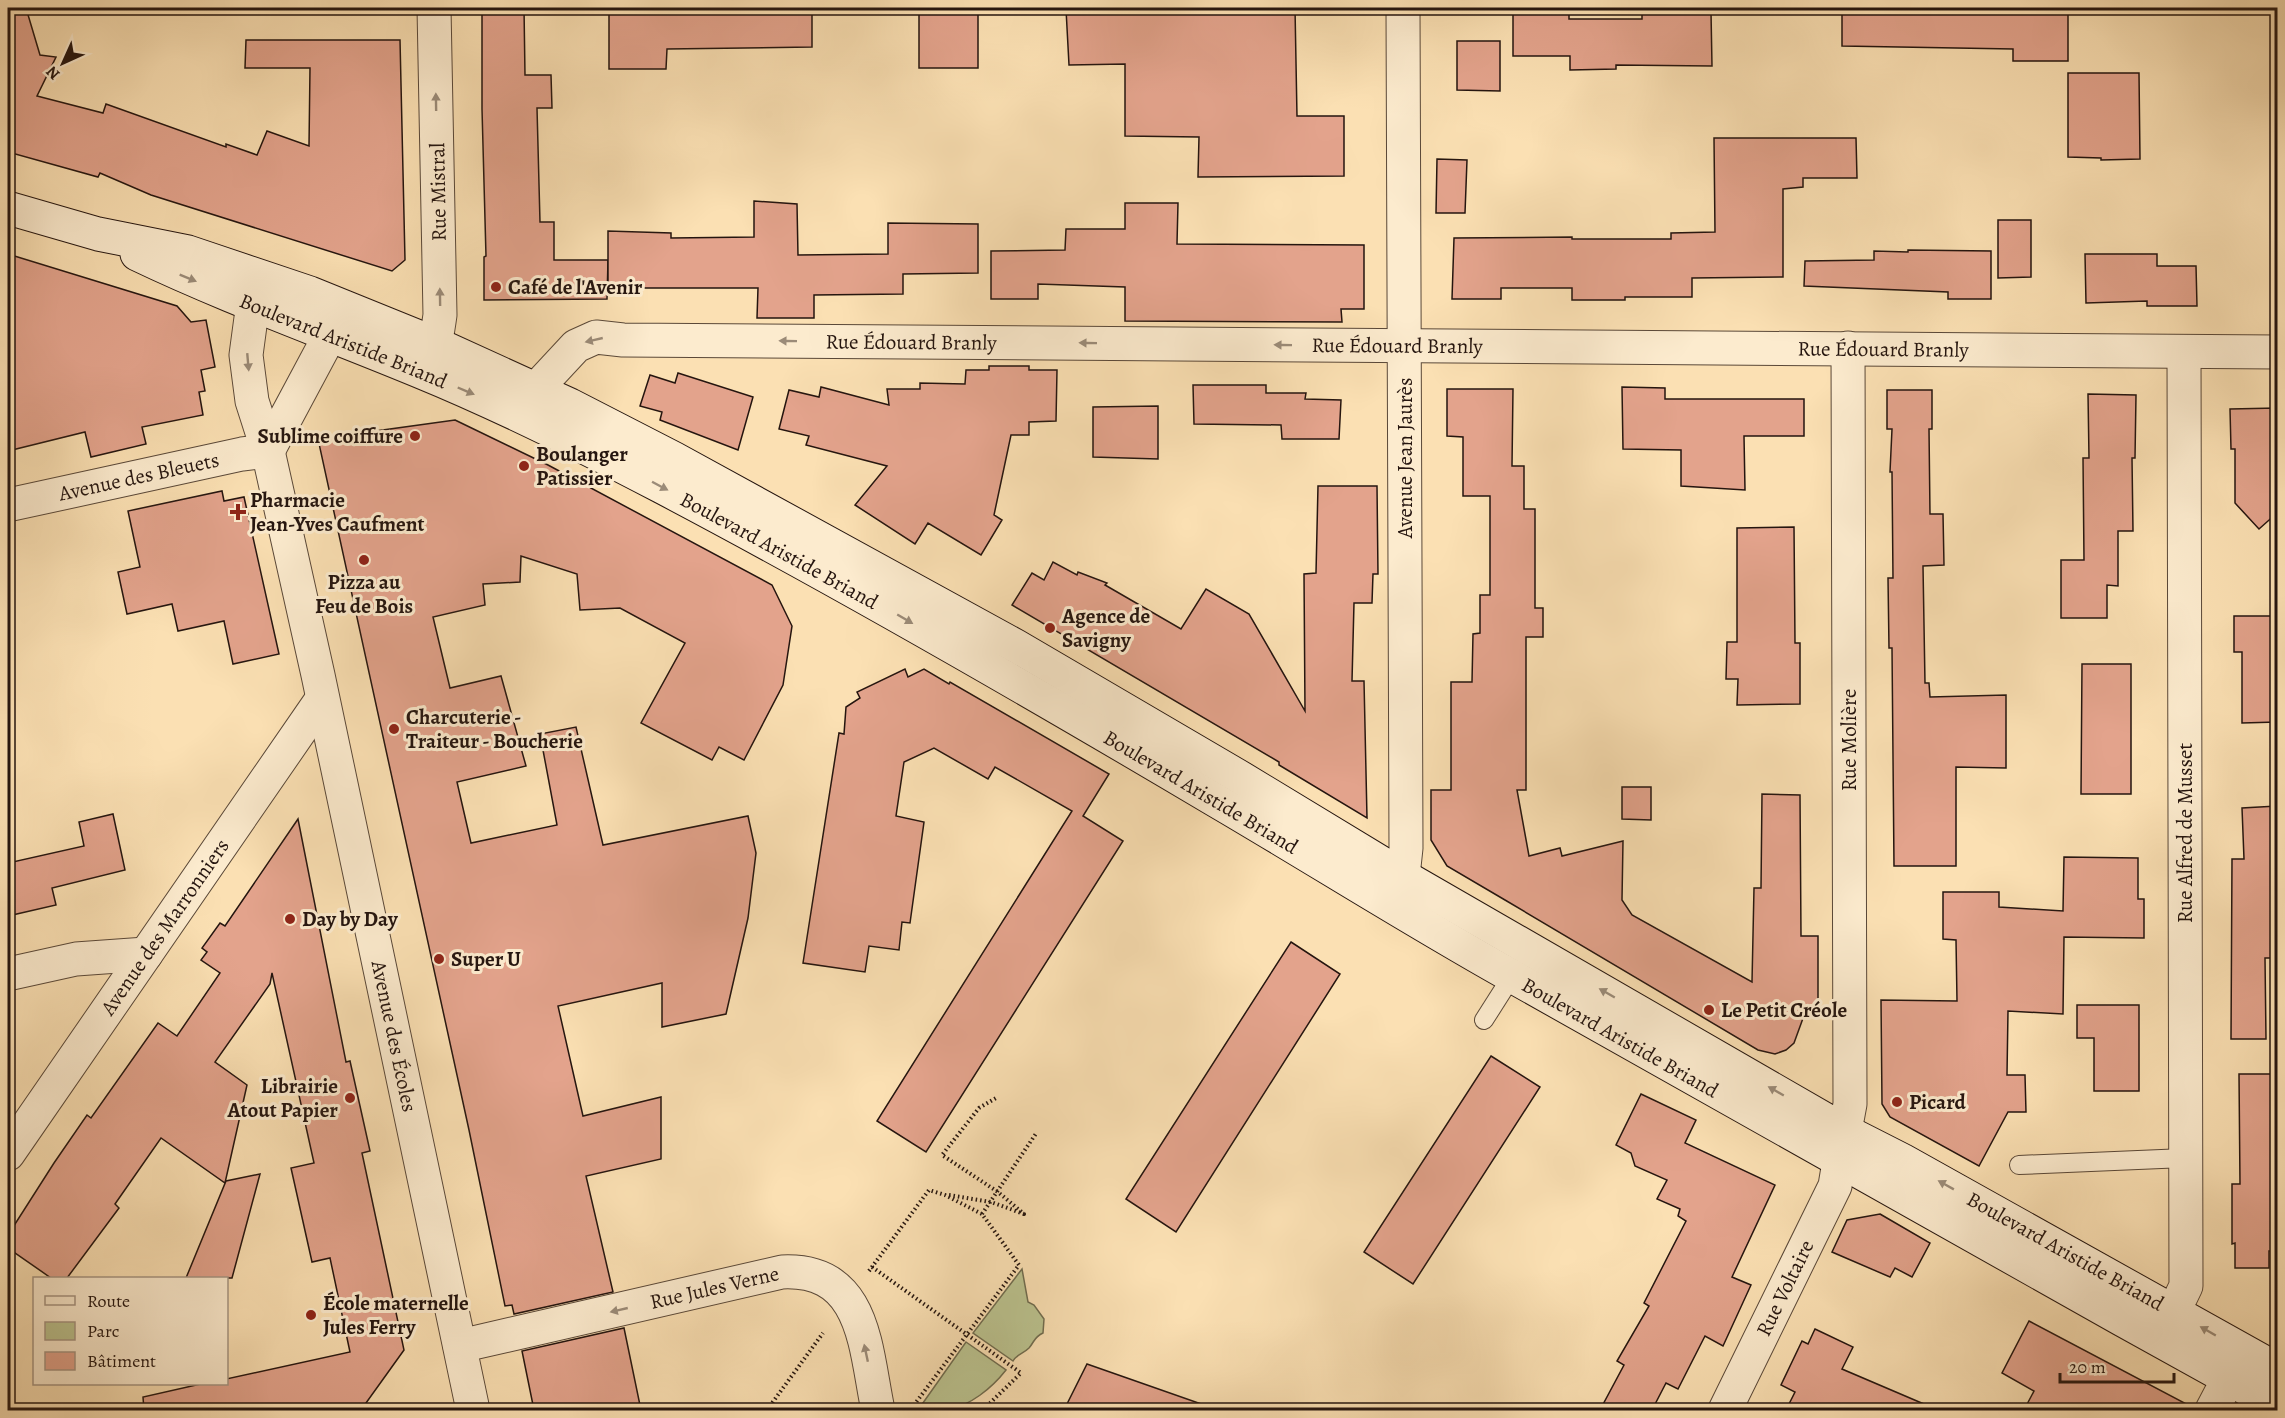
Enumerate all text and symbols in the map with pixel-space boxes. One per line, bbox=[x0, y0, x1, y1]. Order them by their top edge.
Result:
north arrow bbox=[33, 33, 93, 93]
text: N bbox=[41, 61, 65, 85]
one-way arrow bbox=[431, 92, 441, 111]
street label: Rue Mistral bbox=[423, 142, 453, 242]
one-way arrow bbox=[180, 273, 198, 283]
place label: Café de l'Avenir bbox=[508, 273, 643, 301]
marker: Café de l'Avenir bbox=[489, 280, 503, 294]
street label: Boulevard Aristide Briand bbox=[235, 287, 452, 396]
one-way arrow bbox=[435, 287, 444, 306]
street label: Rue Édouard Branly bbox=[825, 327, 998, 357]
street label: Rue Édouard Branly bbox=[1311, 331, 1484, 360]
street label: Rue Édouard Branly bbox=[1797, 335, 1969, 364]
one-way arrow bbox=[584, 336, 603, 345]
one-way arrow bbox=[779, 336, 798, 346]
one-way arrow bbox=[1079, 338, 1098, 348]
one-way arrow bbox=[1274, 340, 1293, 350]
one-way arrow bbox=[243, 352, 252, 371]
street label: Avenue Jean Jaurès bbox=[1391, 378, 1419, 539]
one-way arrow bbox=[458, 386, 476, 396]
place label: Sublime coiffure bbox=[258, 422, 403, 450]
marker: Sublime coiffure bbox=[408, 429, 422, 443]
place label: Boulanger Patissier bbox=[536, 440, 628, 492]
street label: Avenue des Bleuets bbox=[55, 445, 222, 508]
marker: Boulanger Patissier bbox=[517, 459, 531, 473]
one-way arrow bbox=[652, 481, 669, 491]
street label: Boulevard Aristide Briand bbox=[675, 485, 884, 616]
place label: Pharmacie Jean-Yves Caufment bbox=[250, 486, 424, 538]
marker: Pharmacie Jean-Yves Caufment bbox=[231, 505, 245, 519]
marker: Pizza au Feu de Bois bbox=[357, 553, 371, 567]
place label: Pizza au Feu de Bois bbox=[315, 568, 413, 620]
place label: Agence de Savigny bbox=[1061, 602, 1151, 654]
one-way arrow bbox=[897, 614, 914, 624]
marker: Agence de Savigny bbox=[1043, 621, 1057, 635]
street label: Rue Molière bbox=[1835, 689, 1863, 791]
place label: Charcuterie - Traiteur - Boucherie bbox=[406, 703, 583, 755]
marker: Charcuterie - Traiteur - Boucherie bbox=[387, 722, 401, 736]
street label: Boulevard Aristide Briand bbox=[1098, 723, 1304, 861]
street label: Rue Alfred de Musset bbox=[2171, 743, 2199, 923]
street label: Avenue des Marronniers bbox=[93, 833, 236, 1022]
place label: Day by Day bbox=[302, 905, 399, 933]
marker: Day by Day bbox=[283, 912, 297, 926]
place label: Super U bbox=[451, 945, 521, 973]
marker: Super U bbox=[432, 952, 446, 966]
street label: Avenue des Écoles bbox=[364, 957, 424, 1114]
street label: Boulevard Aristide Briand bbox=[1517, 971, 1724, 1105]
one-way arrow bbox=[1598, 988, 1615, 998]
place label: Le Petit Créole bbox=[1721, 996, 1847, 1024]
marker: Le Petit Créole bbox=[1702, 1003, 1716, 1017]
place label: Librairie Atout Papier bbox=[226, 1072, 338, 1124]
one-way arrow bbox=[1767, 1086, 1784, 1096]
place label: Picard bbox=[1909, 1088, 1967, 1116]
marker: Librairie Atout Papier bbox=[343, 1091, 357, 1105]
marker: Picard bbox=[1890, 1095, 1904, 1109]
one-way arrow bbox=[1938, 1180, 1955, 1190]
street label: Boulevard Aristide Briand bbox=[1962, 1185, 2170, 1318]
street label: Rue Voltaire bbox=[1749, 1235, 1820, 1341]
street label: Rue Jules Verne bbox=[647, 1259, 782, 1316]
legend bbox=[33, 1277, 228, 1385]
text: Route bbox=[87, 1289, 130, 1313]
place label: École maternelle Jules Ferry bbox=[323, 1289, 469, 1341]
one-way arrow bbox=[610, 1305, 628, 1315]
marker: École maternelle Jules Ferry bbox=[304, 1308, 318, 1322]
text: Parc bbox=[87, 1319, 119, 1343]
one-way arrow bbox=[2199, 1326, 2216, 1336]
one-way arrow bbox=[861, 1344, 870, 1363]
scale bar bbox=[2060, 1346, 2174, 1384]
text: Bâtiment bbox=[87, 1349, 156, 1373]
text: 20 m bbox=[2069, 1355, 2106, 1379]

